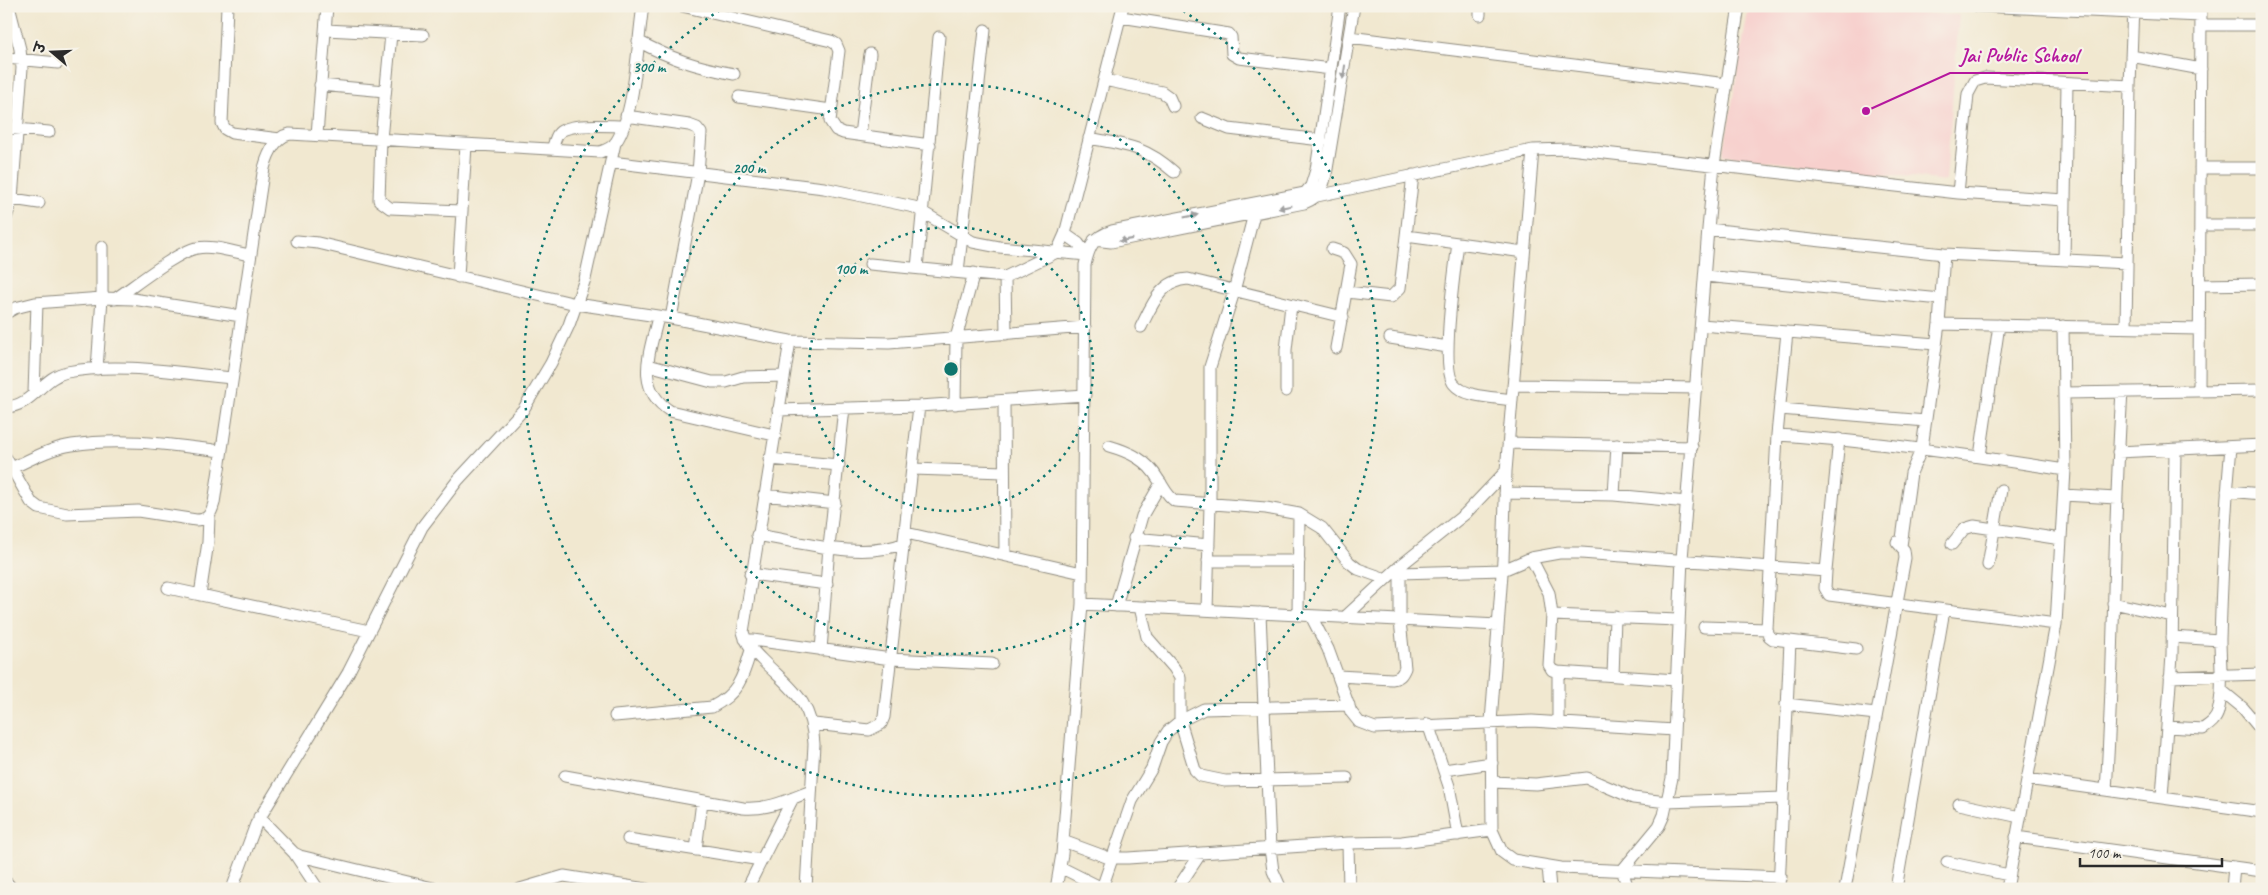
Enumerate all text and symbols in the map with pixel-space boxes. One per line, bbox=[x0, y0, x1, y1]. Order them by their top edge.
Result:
north arrow bbox=[28, 28, 78, 78]
callout: Jai Public School bbox=[1950, 37, 2088, 73]
text: उ bbox=[30, 39, 50, 57]
text: Jai Public School bbox=[1958, 42, 2083, 68]
text: 300 m bbox=[633, 58, 667, 77]
one-way arrow bbox=[1339, 64, 1347, 80]
text: 200 m bbox=[733, 159, 767, 178]
one-way arrow bbox=[1277, 203, 1292, 211]
one-way arrow bbox=[1184, 211, 1200, 219]
one-way arrow bbox=[1117, 236, 1133, 244]
text: 100 m bbox=[835, 260, 869, 279]
centre of rings bbox=[942, 360, 960, 378]
scale bar bbox=[2080, 835, 2223, 867]
text: 100 m bbox=[2088, 844, 2122, 863]

